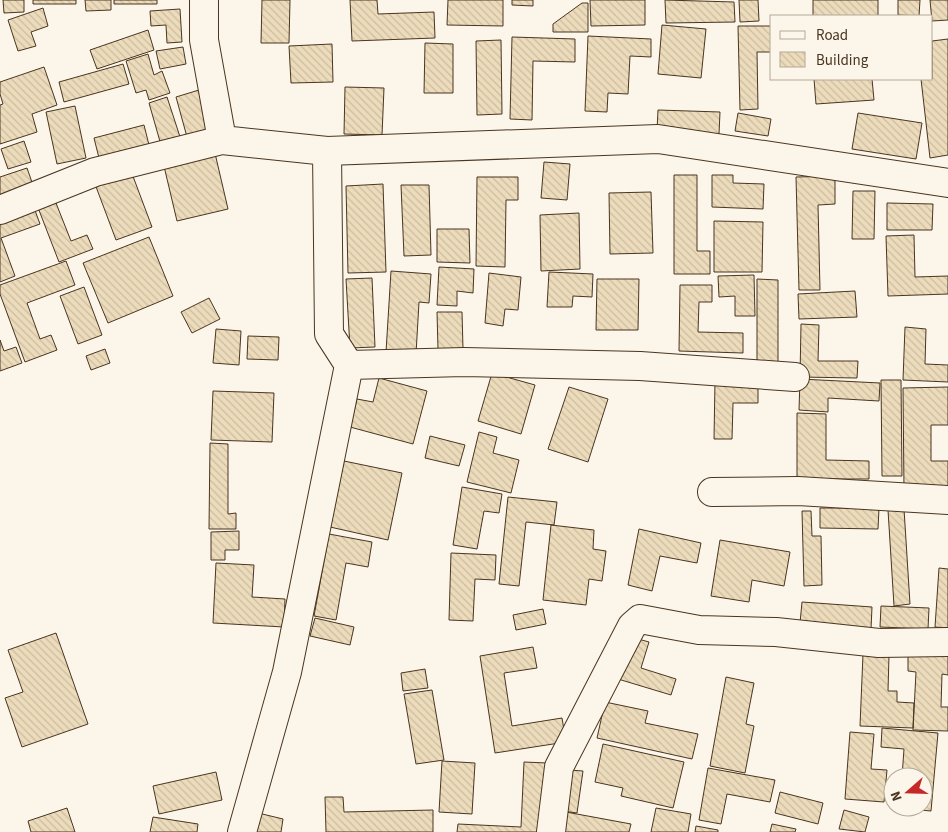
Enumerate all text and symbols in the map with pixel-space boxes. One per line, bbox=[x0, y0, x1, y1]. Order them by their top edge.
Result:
legend bbox=[770, 15, 933, 80]
text: Road bbox=[816, 25, 848, 46]
text: Building bbox=[816, 50, 869, 71]
north arrow bbox=[883, 767, 933, 817]
text: N bbox=[886, 788, 908, 804]

